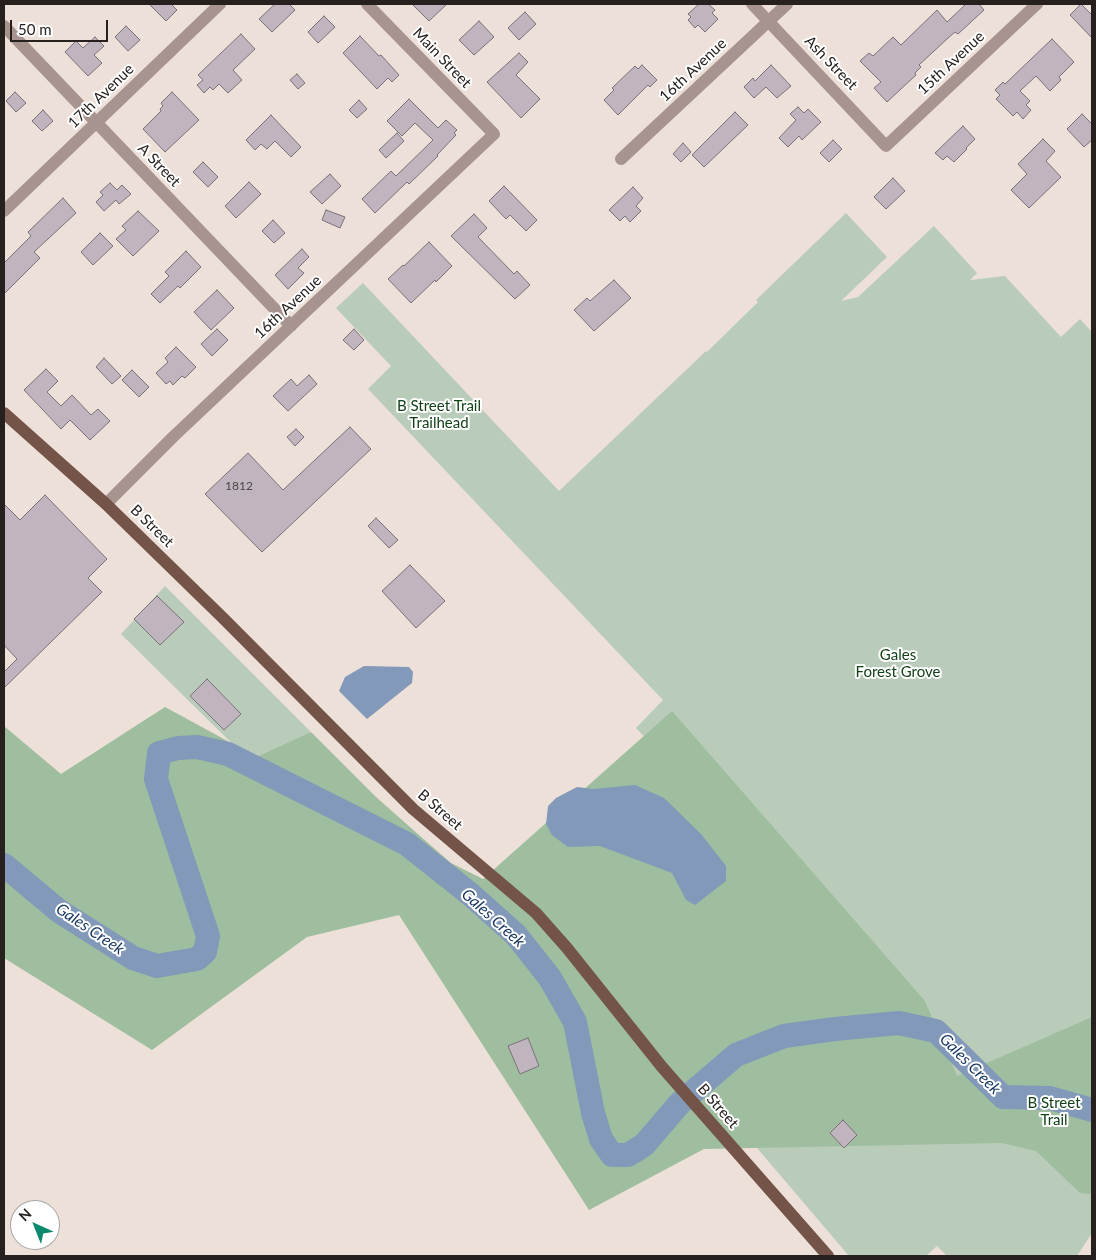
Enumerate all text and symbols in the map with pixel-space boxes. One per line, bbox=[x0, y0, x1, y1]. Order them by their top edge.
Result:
scale bar bbox=[12, 10, 110, 42]
text: 50 m bbox=[18, 20, 52, 38]
street label: Main Street bbox=[409, 24, 475, 92]
street label: 15th Avenue bbox=[914, 28, 988, 98]
street label: Ash Street bbox=[801, 32, 861, 94]
street label: 16th Avenue bbox=[656, 35, 730, 105]
street label: 17th Avenue bbox=[64, 60, 138, 132]
street label: A Street bbox=[134, 140, 184, 190]
street label: 16th Avenue bbox=[251, 272, 325, 342]
park label: B Street Trail Trailhead bbox=[397, 397, 481, 432]
house number: 1812 bbox=[225, 479, 253, 493]
street label: B Street bbox=[127, 501, 177, 551]
park label: Gales Forest Grove bbox=[856, 646, 940, 681]
street label: B Street bbox=[414, 786, 466, 834]
water label: Gales Creek bbox=[457, 885, 529, 951]
water label: Gales Creek bbox=[52, 899, 128, 959]
water label: Gales Creek bbox=[936, 1030, 1004, 1098]
street label: B Street bbox=[694, 1080, 742, 1132]
park label: B Street Trail bbox=[1027, 1094, 1081, 1129]
north arrow bbox=[10, 1200, 60, 1250]
text: N bbox=[15, 1205, 35, 1224]

